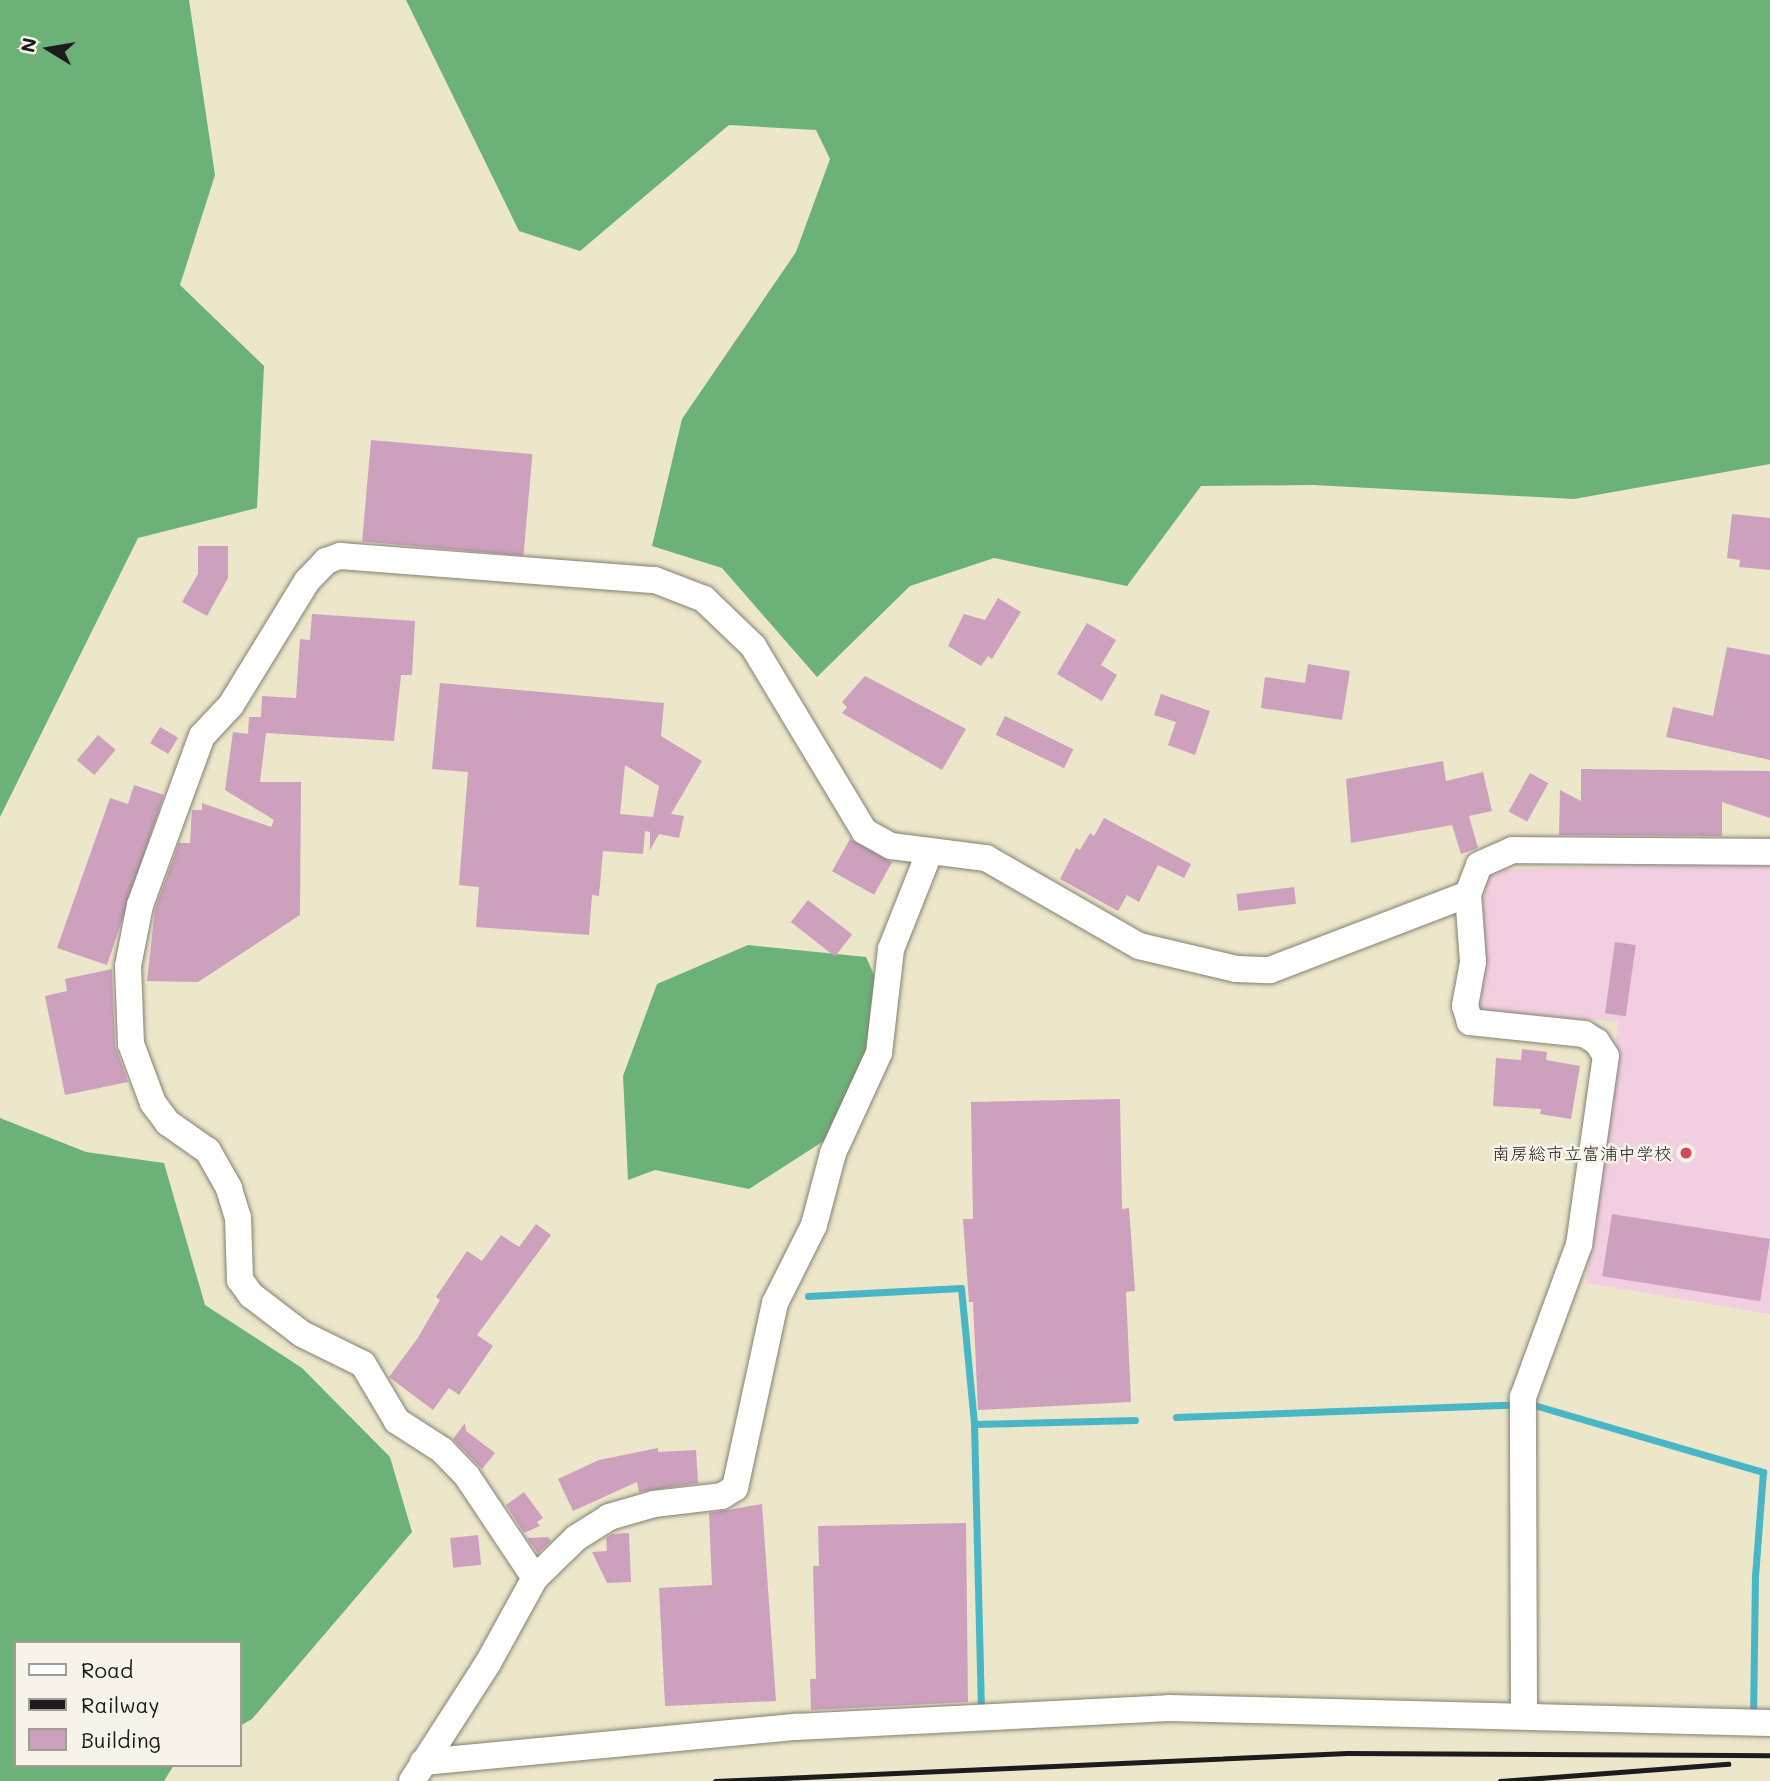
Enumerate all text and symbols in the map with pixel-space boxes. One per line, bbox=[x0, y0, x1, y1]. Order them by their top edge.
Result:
north arrow bbox=[14, 14, 84, 84]
text: N bbox=[14, 35, 42, 54]
place label: 南房総市立富浦中学校 bbox=[1492, 1142, 1672, 1164]
marker: 南房総市立富浦中学校 bbox=[1678, 1145, 1694, 1161]
legend bbox=[14, 1641, 242, 1767]
text: Road bbox=[81, 1656, 133, 1683]
text: Railway bbox=[81, 1691, 160, 1718]
text: Building bbox=[81, 1726, 161, 1753]

